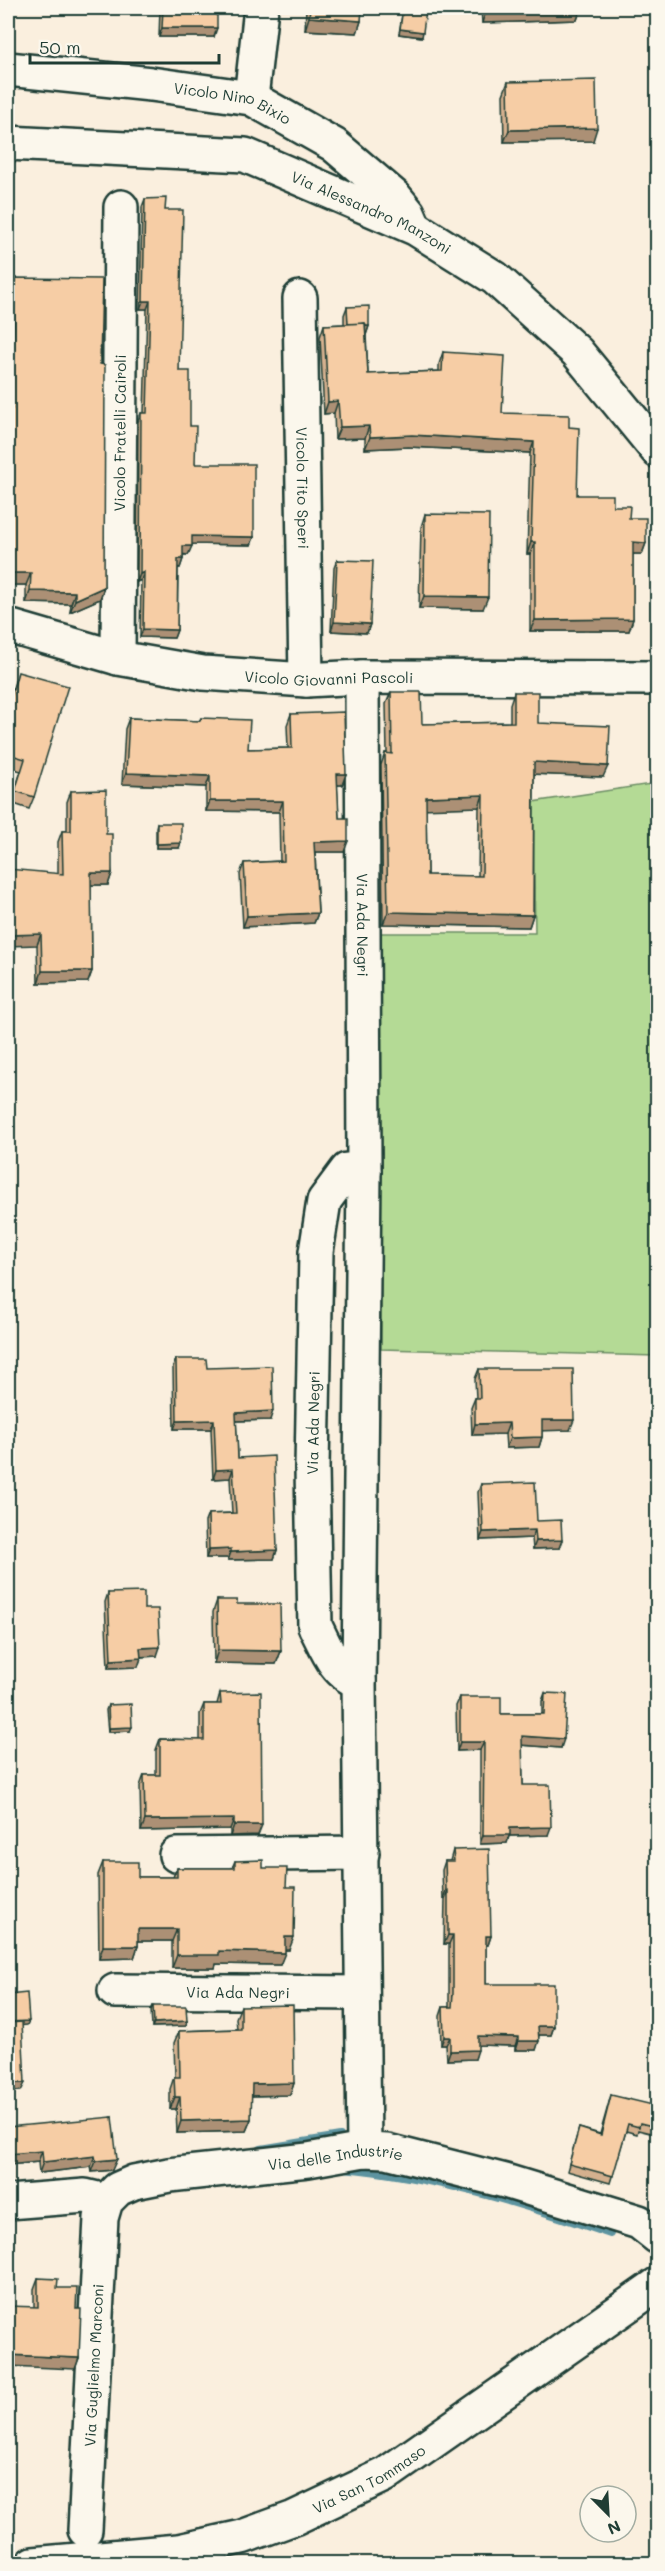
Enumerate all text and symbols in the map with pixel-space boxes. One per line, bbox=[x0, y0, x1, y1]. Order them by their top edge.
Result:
scale bar bbox=[30, 27, 219, 65]
text: 50 m bbox=[39, 35, 81, 59]
street label: Vicolo Nino Bixio bbox=[172, 77, 295, 129]
street label: Via Alessandro Manzoni bbox=[288, 166, 455, 258]
street label: Vicolo Fratelli Cairoli bbox=[109, 354, 130, 512]
street label: Vicolo Tito Speri bbox=[292, 427, 314, 549]
street label: Vicolo Giovanni Pascoli bbox=[244, 666, 414, 690]
street label: Via Ada Negri bbox=[353, 873, 373, 977]
street label: Via Ada Negri bbox=[302, 1371, 324, 1475]
street label: Via Ada Negri bbox=[186, 1982, 290, 2002]
street label: Via delle Industrie bbox=[267, 2140, 405, 2174]
street label: Via Guglielmo Marconi bbox=[79, 2283, 108, 2447]
street label: Via San Tommaso bbox=[309, 2440, 429, 2518]
north arrow bbox=[578, 2484, 638, 2544]
text: N bbox=[604, 2516, 624, 2540]

